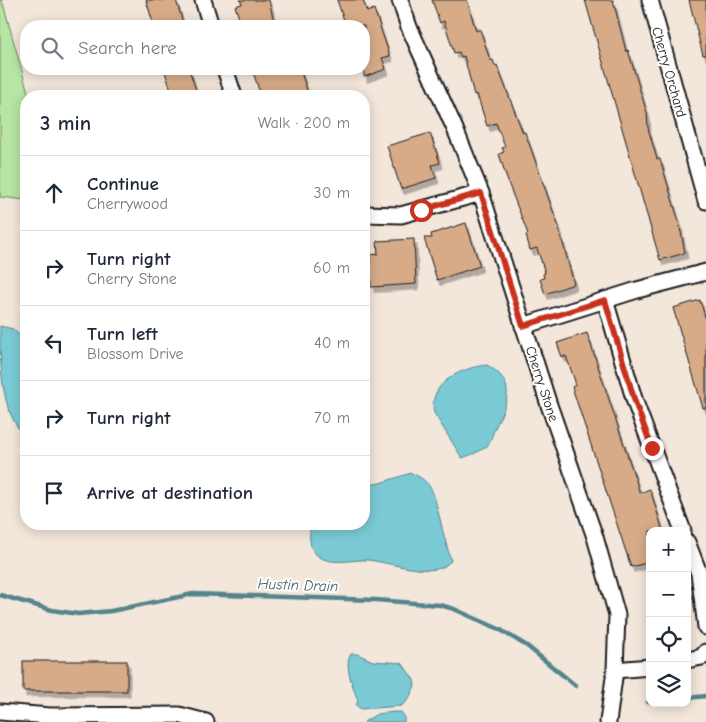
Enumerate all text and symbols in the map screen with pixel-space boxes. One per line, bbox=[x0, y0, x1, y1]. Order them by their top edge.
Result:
search box bbox=[20, 20, 370, 75]
street label: Cherry Orchard bbox=[648, 25, 690, 119]
icon: search bbox=[38, 34, 66, 62]
text: Search here bbox=[78, 37, 177, 59]
text: 3 min bbox=[40, 111, 91, 135]
text: Walk · 200 m bbox=[258, 114, 350, 132]
text: Continue bbox=[87, 173, 159, 195]
icon: ahead bbox=[40, 179, 68, 207]
text: 30 m bbox=[314, 184, 350, 202]
text: Cherrywood bbox=[87, 195, 168, 213]
route start bbox=[410, 199, 433, 222]
text: Turn right bbox=[87, 248, 171, 270]
icon: right bbox=[40, 254, 68, 282]
text: 60 m bbox=[313, 259, 350, 277]
text: Cherry Stone bbox=[87, 270, 177, 288]
text: Turn left bbox=[87, 323, 158, 345]
icon: left bbox=[40, 329, 68, 357]
text: 40 m bbox=[314, 334, 350, 352]
street label: Cherry Stone bbox=[522, 344, 562, 424]
text: Blossom Drive bbox=[87, 345, 184, 363]
icon: right bbox=[40, 404, 68, 432]
text: Turn right bbox=[87, 407, 171, 429]
text: 70 m bbox=[314, 409, 350, 427]
route end bbox=[641, 437, 664, 460]
icon: arrive bbox=[40, 479, 68, 507]
text: Arrive at destination bbox=[87, 482, 253, 504]
map controls bbox=[646, 527, 691, 707]
button: + bbox=[646, 527, 691, 572]
button: − bbox=[646, 572, 691, 617]
water label: Hustin Drain bbox=[257, 575, 339, 595]
button: locate bbox=[646, 617, 691, 662]
button: layers bbox=[646, 662, 691, 707]

